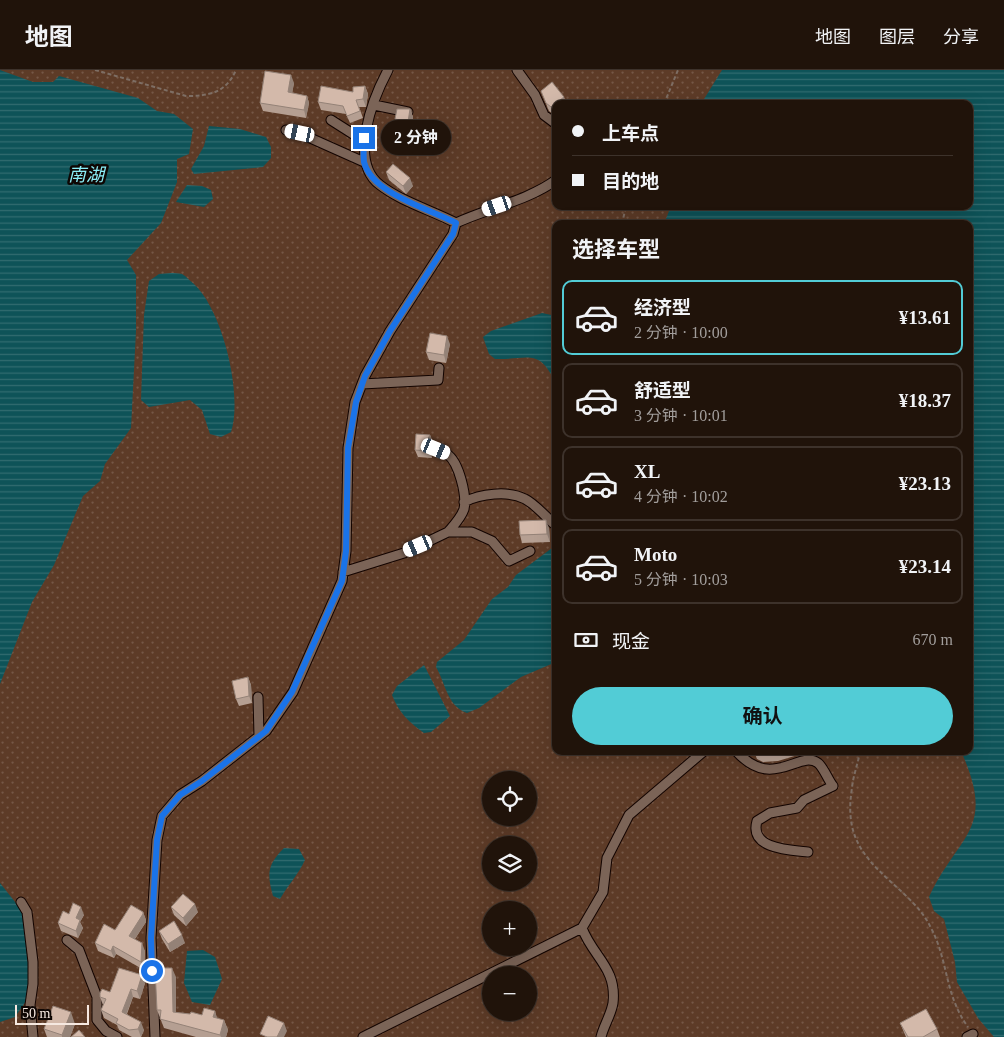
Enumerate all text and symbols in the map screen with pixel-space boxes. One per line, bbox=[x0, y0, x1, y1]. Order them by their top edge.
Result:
text: 地图 bbox=[25, 24, 73, 50]
text: 地图 bbox=[815, 27, 851, 47]
text: 图层 bbox=[879, 27, 915, 47]
text: 分享 bbox=[943, 27, 979, 47]
callout: 2 分钟 bbox=[382, 120, 452, 156]
car bbox=[283, 123, 316, 143]
text: 上车点 bbox=[602, 123, 659, 144]
route end bbox=[353, 127, 375, 149]
text: 2 分钟 bbox=[394, 129, 438, 146]
water label: 南湖 bbox=[68, 165, 107, 185]
text: 目的地 bbox=[602, 171, 659, 192]
car bbox=[480, 194, 513, 218]
text: 选择车型 bbox=[572, 237, 660, 262]
icon: car bbox=[574, 295, 619, 340]
text: 经济型 bbox=[634, 297, 691, 318]
text: ¥13.61 bbox=[899, 307, 951, 328]
text: 2 分钟 · 10:00 bbox=[634, 324, 728, 341]
icon: car bbox=[574, 378, 619, 423]
text: 舒适型 bbox=[634, 380, 691, 401]
text: ¥18.37 bbox=[899, 390, 951, 411]
text: 3 分钟 · 10:01 bbox=[634, 407, 728, 424]
car bbox=[419, 436, 452, 462]
icon: car bbox=[574, 461, 619, 506]
text: XL bbox=[634, 461, 660, 482]
text: ¥23.13 bbox=[899, 473, 951, 494]
text: 4 分钟 · 10:02 bbox=[634, 488, 728, 505]
car bbox=[401, 533, 434, 559]
icon: car bbox=[574, 544, 619, 589]
text: Moto bbox=[634, 544, 677, 565]
text: ¥23.14 bbox=[899, 556, 951, 577]
text: 5 分钟 · 10:03 bbox=[634, 571, 728, 588]
icon: cash bbox=[572, 626, 600, 654]
text: 现金 bbox=[612, 631, 650, 652]
text: 670 m bbox=[913, 631, 953, 648]
button: 确认 bbox=[572, 687, 953, 745]
map controls bbox=[482, 771, 537, 1021]
button: locate bbox=[482, 771, 537, 826]
button: layers bbox=[482, 836, 537, 891]
button: + bbox=[482, 901, 537, 956]
route start bbox=[141, 960, 163, 982]
button: − bbox=[482, 966, 537, 1021]
scale bar bbox=[15, 1002, 89, 1025]
text: 50 m bbox=[22, 1006, 50, 1021]

